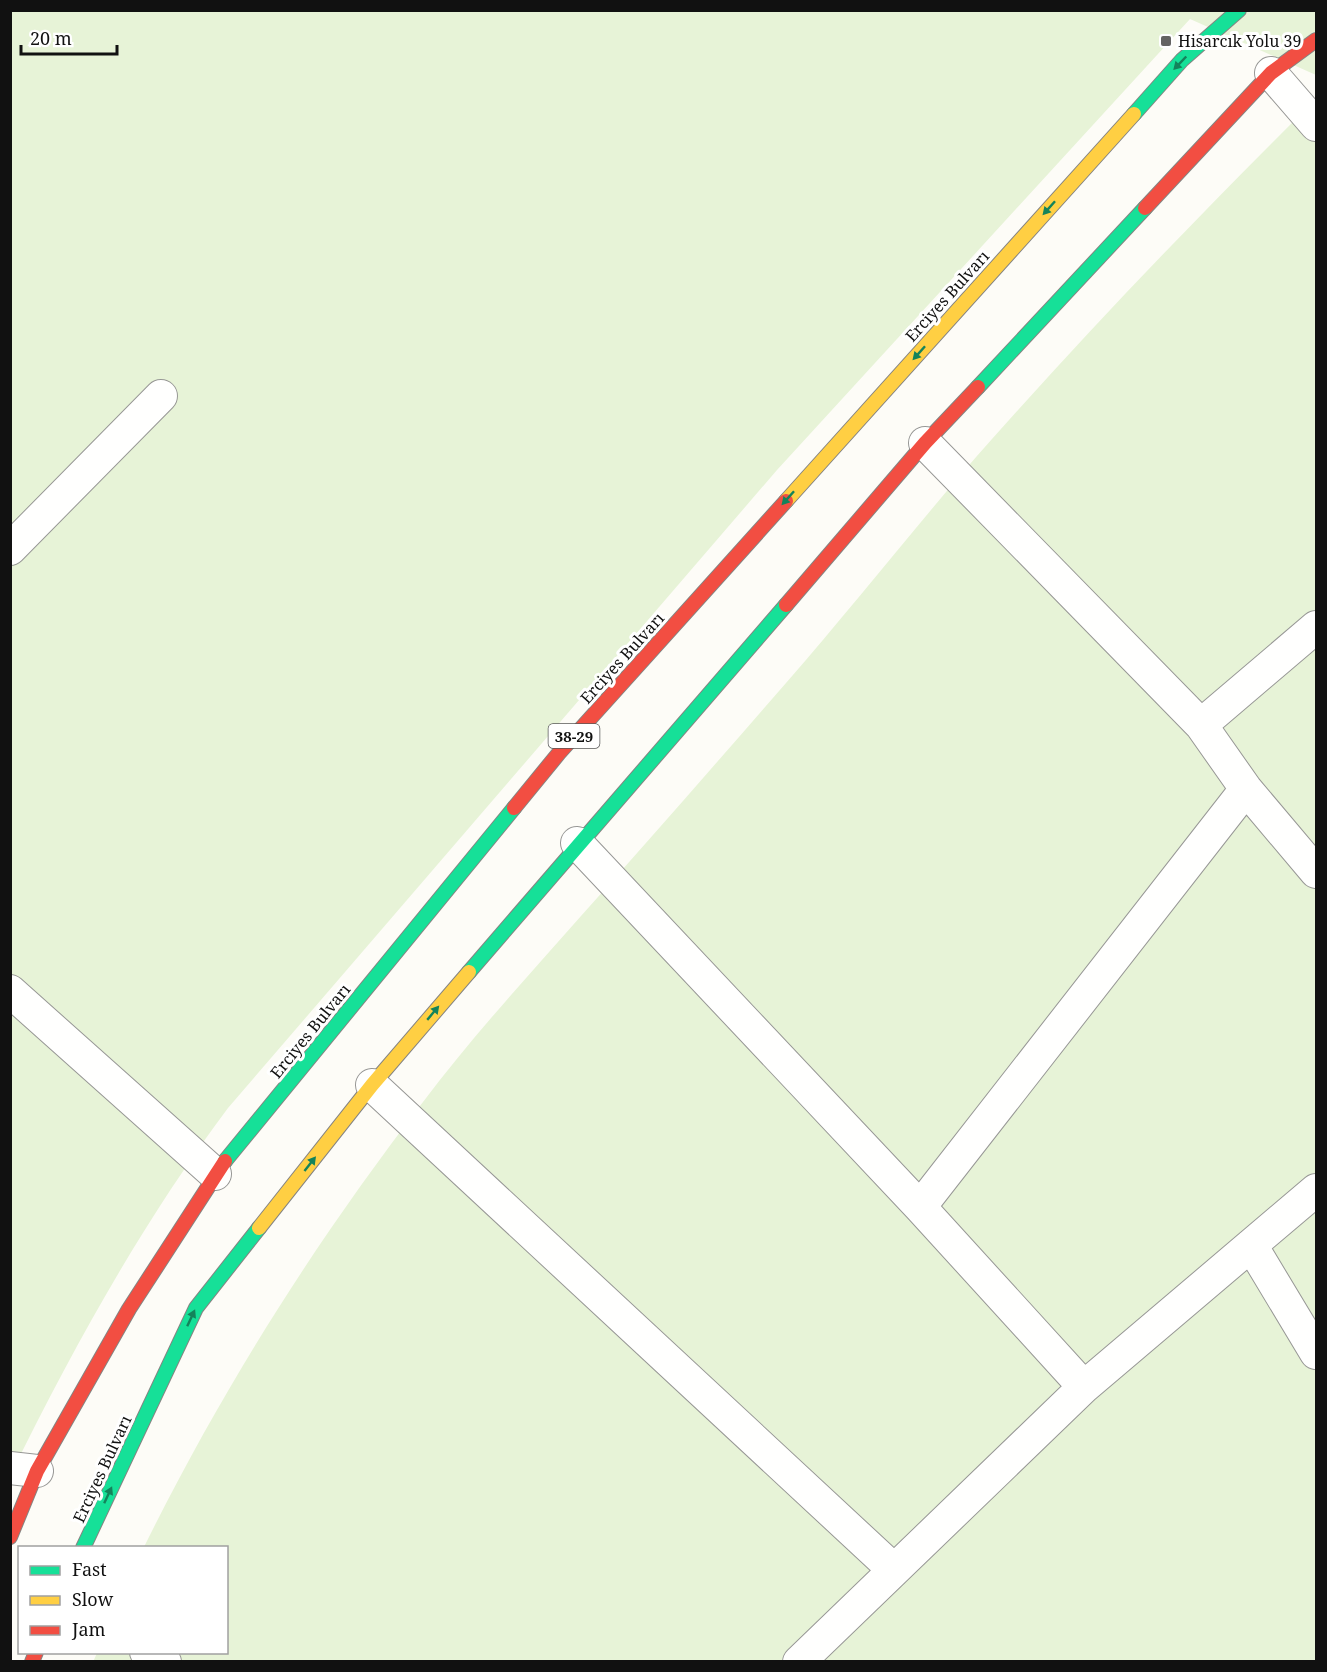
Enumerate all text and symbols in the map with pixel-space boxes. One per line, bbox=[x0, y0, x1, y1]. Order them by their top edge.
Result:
scale bar bbox=[21, 18, 117, 56]
text: 20 m bbox=[30, 26, 72, 50]
place label: Hisarcık Yolu 39 bbox=[1178, 30, 1301, 52]
marker: Hisarcık Yolu 39 bbox=[1159, 34, 1173, 48]
one-way arrow bbox=[1173, 56, 1187, 70]
one-way arrow bbox=[1043, 200, 1056, 215]
street label: Erciyes Bulvarı bbox=[900, 246, 994, 346]
one-way arrow bbox=[913, 345, 926, 360]
one-way arrow bbox=[782, 490, 795, 505]
street label: Erciyes Bulvarı bbox=[575, 608, 669, 708]
road number: 38-29 bbox=[548, 724, 600, 748]
street label: Erciyes Bulvarı bbox=[265, 979, 355, 1083]
one-way arrow bbox=[426, 1006, 439, 1021]
one-way arrow bbox=[303, 1156, 316, 1172]
one-way arrow bbox=[187, 1310, 196, 1327]
street label: Erciyes Bulvarı bbox=[68, 1412, 136, 1526]
one-way arrow bbox=[103, 1486, 112, 1503]
legend bbox=[18, 1546, 228, 1654]
text: Fast bbox=[72, 1557, 107, 1581]
text: Slow bbox=[72, 1587, 114, 1611]
text: Jam bbox=[71, 1617, 106, 1641]

